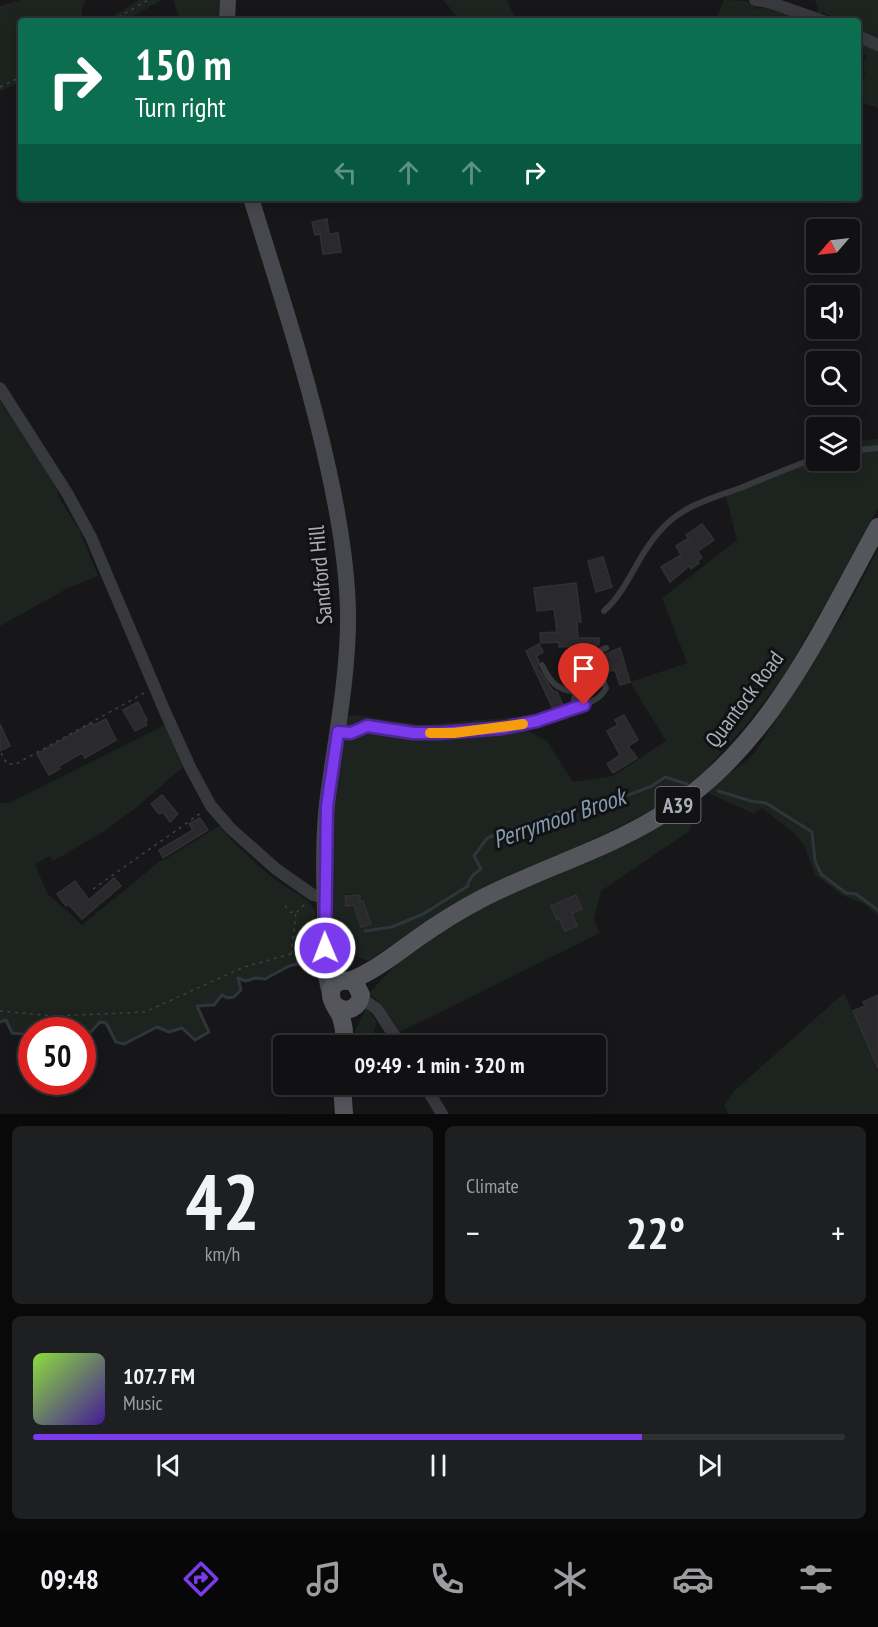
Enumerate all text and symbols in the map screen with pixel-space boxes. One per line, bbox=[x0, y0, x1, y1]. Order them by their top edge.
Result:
text: 150 m bbox=[135, 37, 232, 92]
icon: right bbox=[36, 42, 114, 120]
text: Turn right bbox=[135, 90, 226, 124]
icon: left bbox=[329, 156, 362, 189]
icon: ahead bbox=[392, 156, 425, 189]
icon: ahead bbox=[455, 156, 488, 189]
icon: right bbox=[518, 156, 551, 189]
north arrow bbox=[806, 219, 860, 273]
map controls bbox=[806, 219, 860, 471]
button: sound bbox=[806, 285, 860, 339]
button: search bbox=[806, 351, 860, 405]
button: layers bbox=[806, 417, 860, 471]
street label: Sandford Hill bbox=[302, 523, 338, 626]
pin bbox=[558, 643, 609, 705]
street label: Quantock Road bbox=[699, 645, 789, 753]
icon: arrive bbox=[567, 652, 600, 685]
water label: Perrymoor Brook bbox=[489, 780, 632, 855]
road number: A39 bbox=[656, 787, 700, 823]
position arrow bbox=[293, 916, 357, 980]
speed limit sign: 50 bbox=[18, 1017, 96, 1095]
text: 09:49 · 1 min · 320 m bbox=[354, 1051, 525, 1079]
text: 42 bbox=[185, 1151, 260, 1252]
text: Climate bbox=[466, 1173, 519, 1199]
text: 22° bbox=[626, 1203, 685, 1261]
text: − bbox=[466, 1211, 480, 1254]
text: + bbox=[831, 1211, 845, 1254]
text: km/h bbox=[205, 1241, 240, 1267]
text: 107.7 FM bbox=[123, 1362, 195, 1390]
text: Music bbox=[123, 1390, 163, 1416]
icon: previous bbox=[152, 1449, 185, 1482]
icon: pause bbox=[422, 1449, 455, 1482]
icon: next bbox=[693, 1449, 726, 1482]
icon: directions bbox=[180, 1558, 222, 1600]
icon: music bbox=[303, 1558, 345, 1600]
icon: phone bbox=[426, 1558, 468, 1600]
icon: climate bbox=[549, 1558, 591, 1600]
icon: car bbox=[672, 1558, 714, 1600]
icon: filters bbox=[795, 1558, 837, 1600]
text: 09:48 bbox=[41, 1562, 99, 1596]

